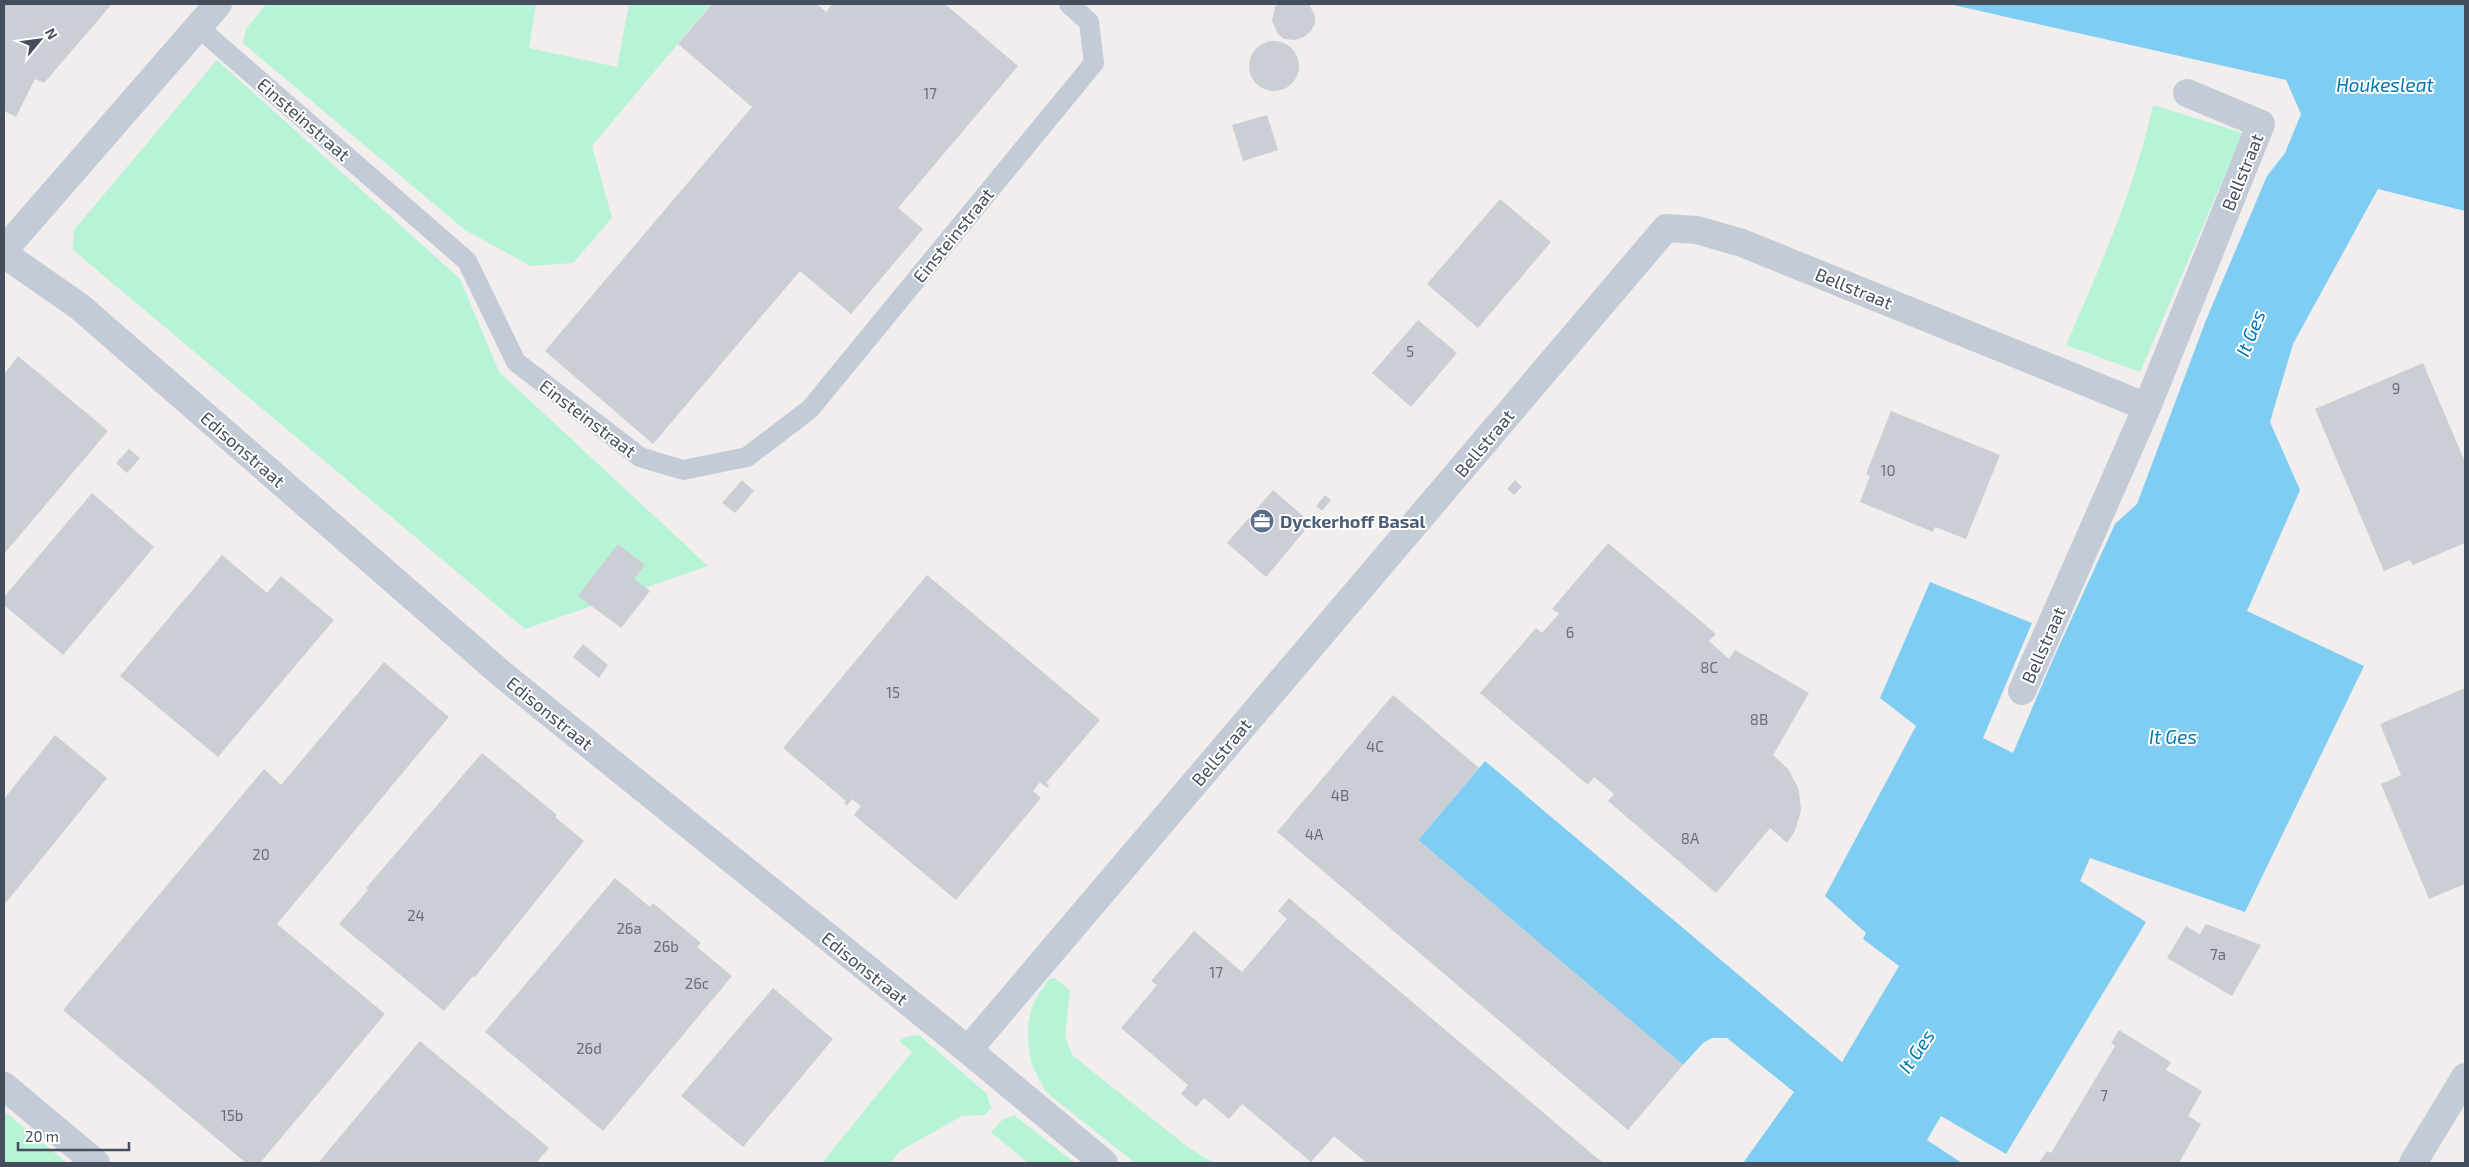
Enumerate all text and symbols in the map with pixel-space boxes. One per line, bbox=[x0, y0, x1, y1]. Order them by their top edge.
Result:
north arrow bbox=[15, 15, 65, 65]
text: N bbox=[42, 25, 62, 42]
street label: Einsteinstraat bbox=[253, 73, 355, 165]
water label: Houkesleat bbox=[2336, 73, 2435, 96]
house number: 17 bbox=[923, 84, 937, 102]
street label: Bellstraat bbox=[2217, 130, 2267, 214]
street label: Einsteinstraat bbox=[908, 183, 998, 287]
street label: Bellstraat bbox=[1812, 263, 1896, 313]
water label: It Ges bbox=[2230, 306, 2270, 360]
house number: 5 bbox=[1406, 342, 1414, 360]
street label: Einsteinstraat bbox=[535, 374, 641, 462]
house number: 9 bbox=[2392, 379, 2400, 397]
street label: Bellstraat bbox=[1449, 405, 1519, 481]
street label: Edisonstraat bbox=[196, 406, 290, 492]
house number: 10 bbox=[1880, 461, 1896, 479]
office icon: Dyckerhoff Basal bbox=[1249, 508, 1275, 534]
place label: Dyckerhoff Basal bbox=[1280, 510, 1426, 532]
street label: Bellstraat bbox=[2016, 603, 2070, 687]
house number: 6 bbox=[1566, 623, 1574, 641]
house number: 8C bbox=[1700, 658, 1718, 676]
street label: Edisonstraat bbox=[502, 672, 598, 755]
house number: 15 bbox=[886, 683, 900, 701]
house number: 8B bbox=[1750, 710, 1768, 728]
street label: Bellstraat bbox=[1186, 714, 1256, 790]
water label: It Ges bbox=[2149, 725, 2197, 748]
house number: 4C bbox=[1366, 737, 1384, 755]
house number: 4B bbox=[1331, 786, 1349, 804]
house number: 4A bbox=[1305, 825, 1324, 843]
house number: 8A bbox=[1681, 829, 1700, 847]
house number: 20 bbox=[252, 845, 270, 863]
house number: 24 bbox=[407, 906, 425, 924]
house number: 26a bbox=[616, 919, 642, 937]
street label: Edisonstraat bbox=[817, 927, 913, 1010]
house number: 26b bbox=[653, 937, 679, 955]
house number: 7a bbox=[2210, 945, 2226, 963]
house number: 17 bbox=[1209, 963, 1223, 981]
house number: 26c bbox=[685, 974, 709, 992]
water label: It Ges bbox=[1893, 1025, 1939, 1077]
house number: 26d bbox=[576, 1039, 602, 1057]
house number: 7 bbox=[2100, 1086, 2108, 1104]
house number: 15b bbox=[221, 1106, 243, 1124]
scale bar bbox=[18, 1120, 129, 1152]
text: 20 m bbox=[25, 1127, 59, 1145]

